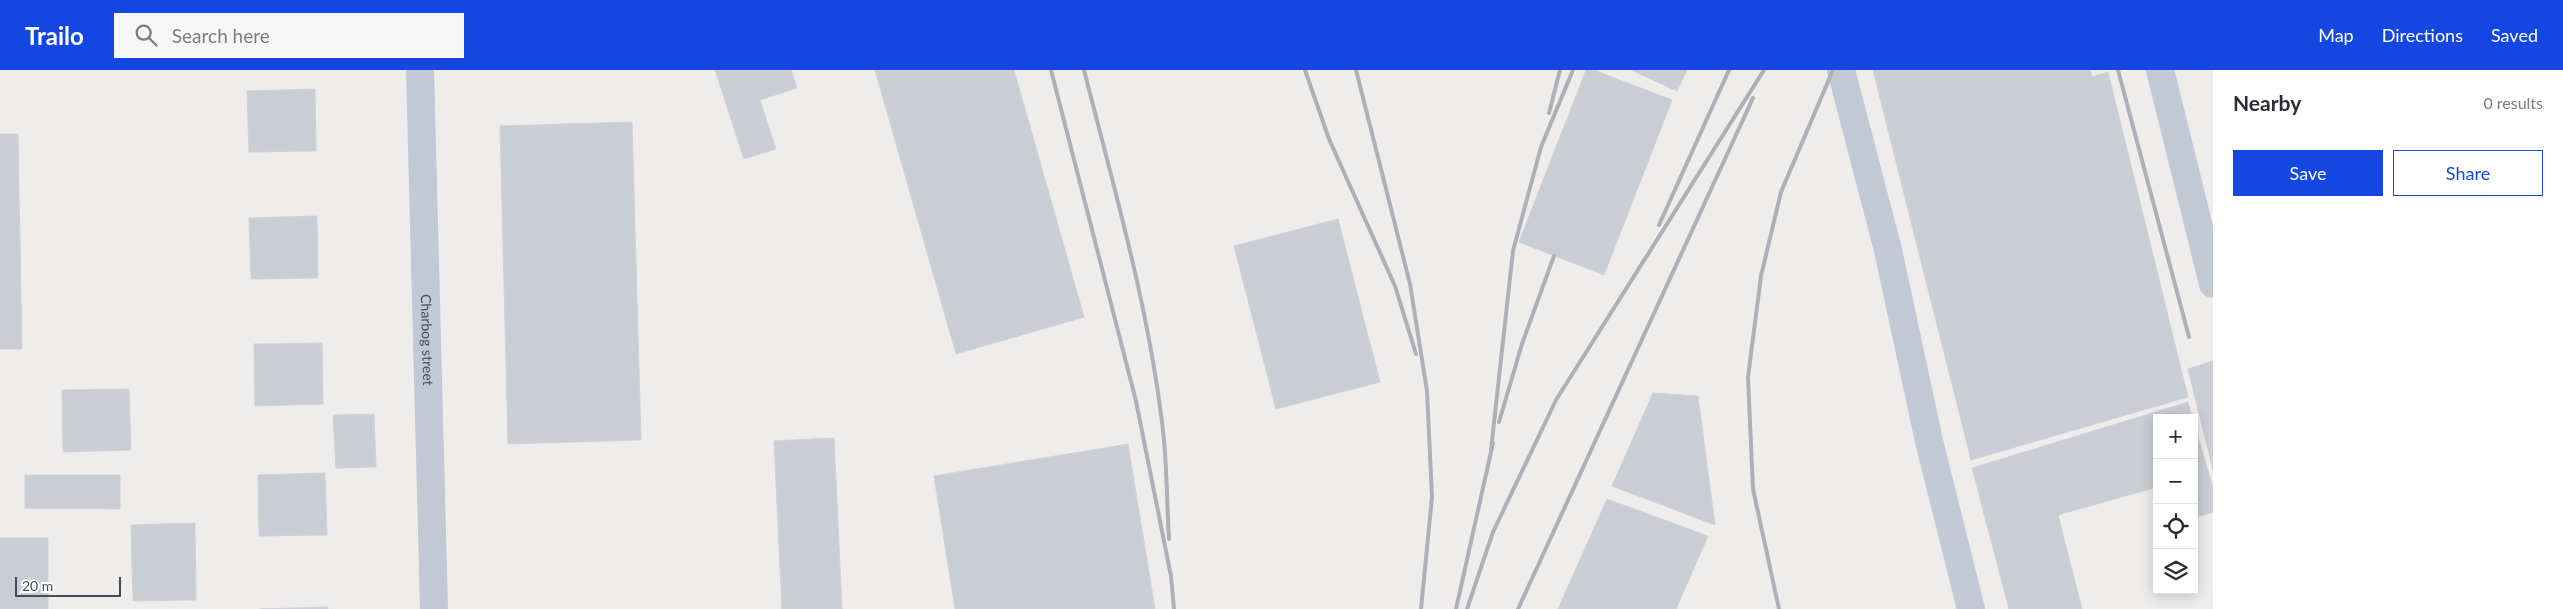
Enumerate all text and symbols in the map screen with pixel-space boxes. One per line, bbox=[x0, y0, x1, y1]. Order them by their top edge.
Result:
search box bbox=[114, 13, 464, 58]
text: Trailo bbox=[25, 21, 84, 50]
icon: search bbox=[132, 21, 160, 49]
text: Search here bbox=[172, 24, 270, 47]
text: Map bbox=[2318, 24, 2354, 46]
text: Directions bbox=[2382, 24, 2463, 46]
text: Saved bbox=[2491, 24, 2538, 46]
text: Nearby bbox=[2233, 90, 2301, 115]
text: 0 results bbox=[2483, 93, 2543, 112]
button: Save bbox=[2233, 150, 2383, 196]
button: Share bbox=[2393, 150, 2543, 196]
street label: Charbog street bbox=[418, 294, 437, 386]
map controls bbox=[2153, 414, 2198, 594]
button: + bbox=[2153, 414, 2198, 459]
button: − bbox=[2153, 459, 2198, 504]
button: locate bbox=[2153, 504, 2198, 549]
button: layers bbox=[2153, 549, 2198, 594]
scale bar bbox=[15, 574, 121, 597]
text: 20 m bbox=[22, 577, 53, 594]

